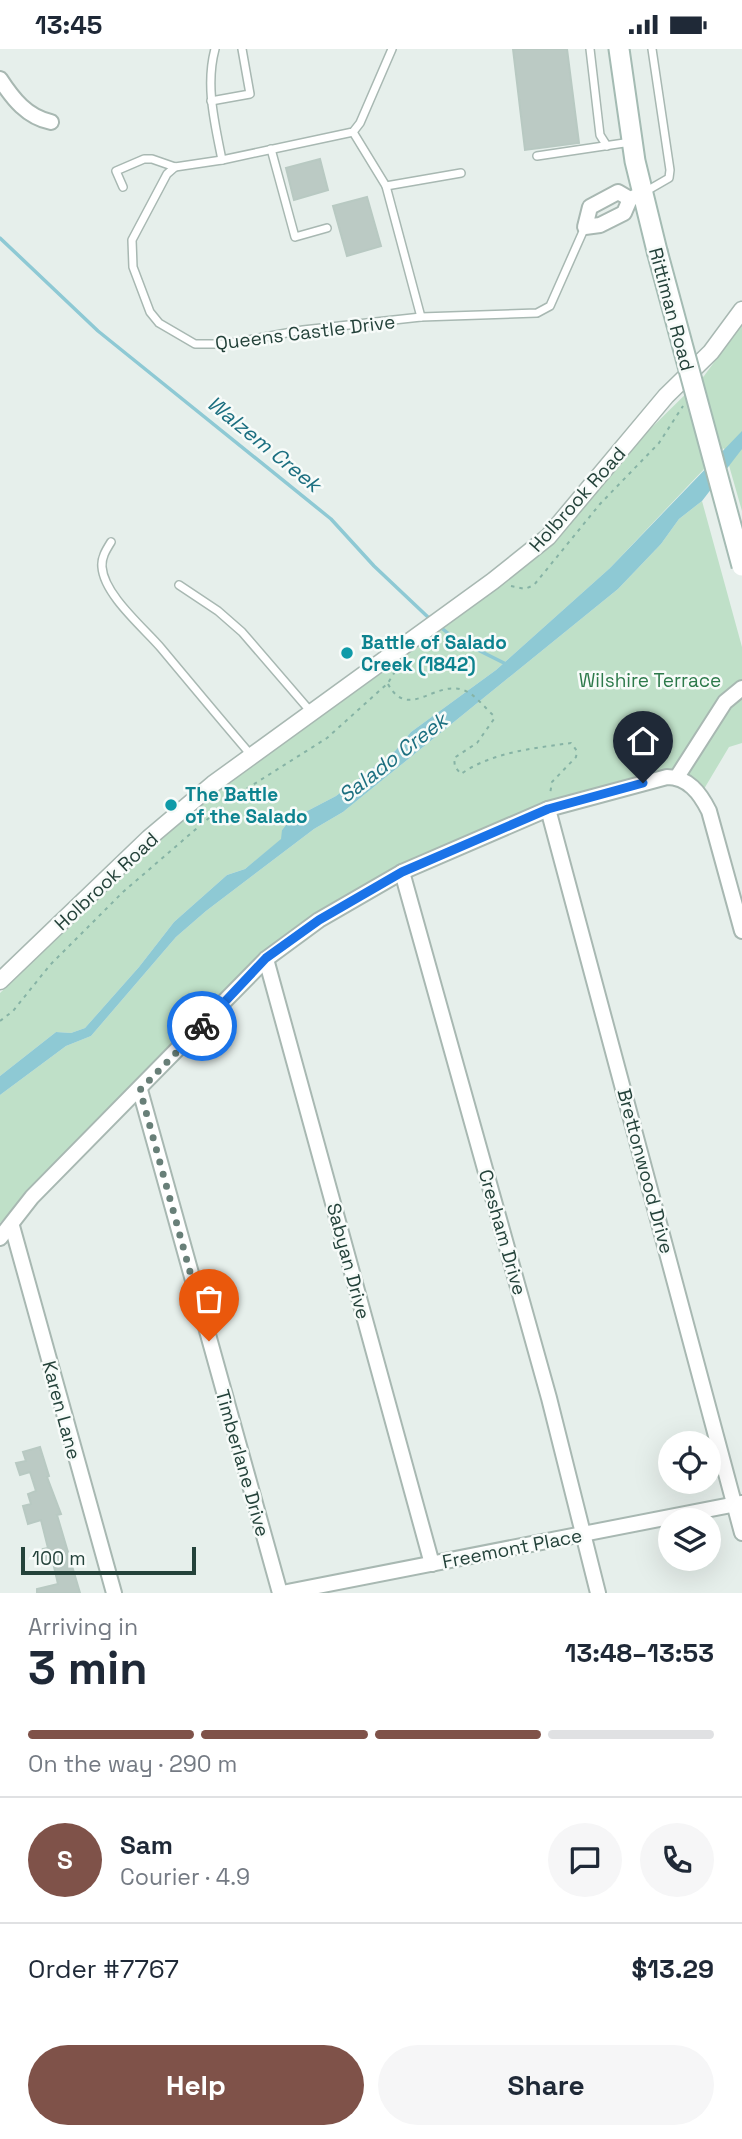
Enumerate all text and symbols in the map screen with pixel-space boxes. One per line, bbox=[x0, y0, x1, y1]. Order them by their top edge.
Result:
text: 13:45 bbox=[35, 8, 102, 42]
street label: Rittiman Road bbox=[643, 245, 700, 374]
street label: Queens Castle Drive bbox=[214, 309, 397, 356]
water label: Walzem Creek bbox=[202, 389, 329, 500]
street label: Holbrook Road bbox=[524, 441, 631, 557]
place label: Battle of Salado Creek (1842) bbox=[361, 630, 507, 677]
marker: Battle of Salado Creek (1842) bbox=[339, 645, 355, 661]
park label: Wilshire Terrace bbox=[579, 668, 721, 693]
water label: Salado Creek bbox=[333, 705, 455, 809]
pin bbox=[613, 711, 673, 783]
icon: home bbox=[624, 722, 662, 760]
place label: The Battle of the Salado bbox=[185, 782, 308, 829]
marker: The Battle of the Salado bbox=[163, 797, 179, 813]
street label: Holbrook Road bbox=[49, 827, 164, 936]
courier bbox=[167, 991, 237, 1061]
icon: bike bbox=[183, 1007, 221, 1045]
street label: Brettonwood Drive bbox=[611, 1086, 680, 1256]
street label: Cresham Drive bbox=[473, 1166, 532, 1298]
street label: Sabyan Drive bbox=[321, 1200, 376, 1322]
pin bbox=[179, 1269, 239, 1341]
icon: bag bbox=[190, 1280, 228, 1318]
street label: Karen Lane bbox=[36, 1358, 87, 1462]
street label: Timberlane Drive bbox=[210, 1387, 275, 1539]
map controls bbox=[658, 1431, 721, 1571]
button: locate bbox=[658, 1431, 721, 1494]
button: layers bbox=[658, 1508, 721, 1571]
street label: Freemont Place bbox=[440, 1523, 584, 1574]
scale bar bbox=[21, 1544, 196, 1576]
text: 100 m bbox=[32, 1546, 86, 1571]
text: Arriving in bbox=[28, 1612, 138, 1642]
text: 13:48–13:53 bbox=[565, 1636, 714, 1670]
text: 3 min bbox=[28, 1639, 148, 1697]
text: On the way · 290 m bbox=[28, 1749, 237, 1779]
button: chat bbox=[548, 1823, 622, 1897]
button: phone bbox=[640, 1823, 714, 1897]
text: Sam bbox=[120, 1828, 173, 1862]
text: S bbox=[57, 1843, 73, 1877]
text: Courier · 4.9 bbox=[120, 1862, 250, 1892]
text: Order #7767 bbox=[28, 1952, 179, 1986]
text: $13.29 bbox=[632, 1952, 714, 1986]
button: Help bbox=[28, 2045, 364, 2125]
button: Share bbox=[378, 2045, 714, 2125]

